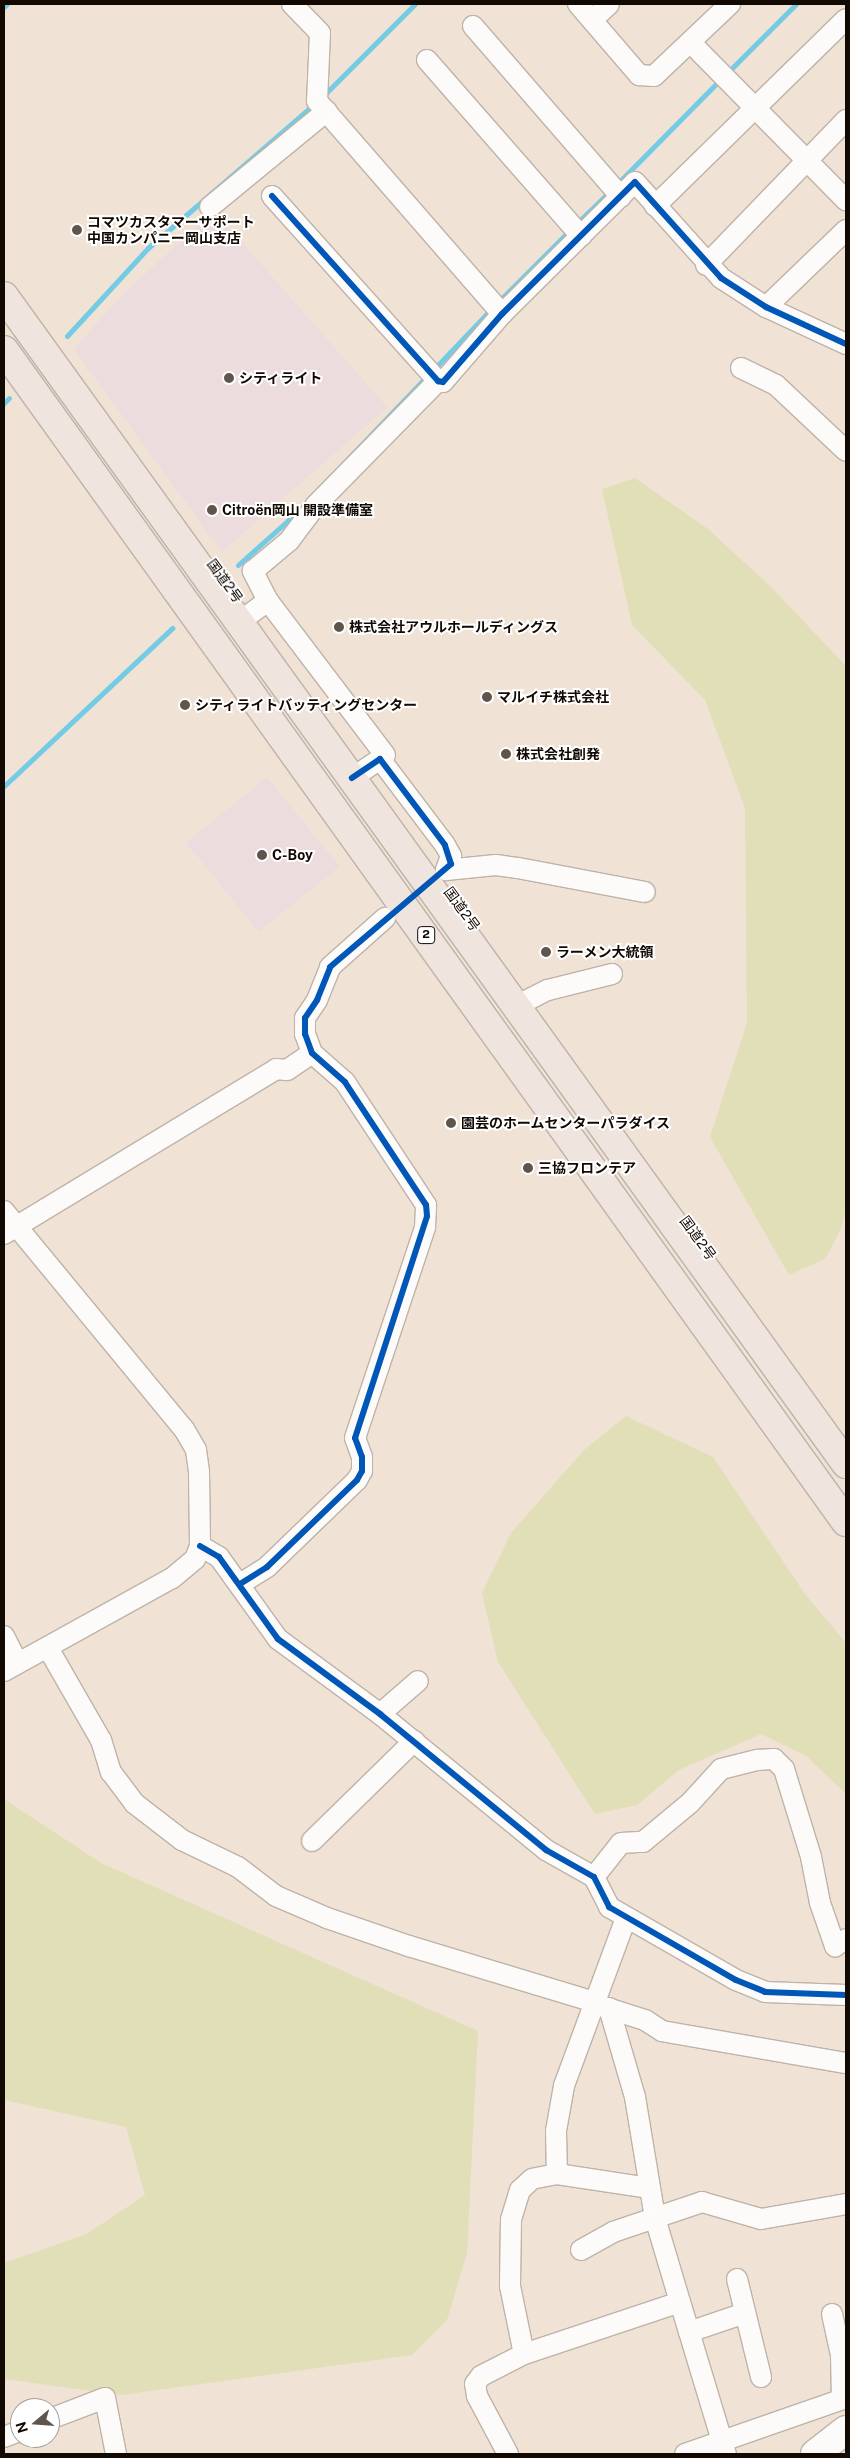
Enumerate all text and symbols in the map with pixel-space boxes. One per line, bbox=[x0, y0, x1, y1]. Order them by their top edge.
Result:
place label: コマツカスタマーサポート 中国カンパニー岡山支店 bbox=[87, 214, 255, 246]
marker: コマツカスタマーサポート 中国カンパニー岡山支店 bbox=[71, 224, 83, 236]
place label: シティライト bbox=[239, 370, 323, 386]
marker: シティライト bbox=[223, 372, 235, 384]
place label: Citroën岡山 開設準備室 bbox=[222, 502, 373, 518]
marker: Citroën岡山 開設準備室 bbox=[206, 504, 218, 516]
street label: 国道2号 bbox=[203, 556, 247, 606]
place label: 株式会社アウルホールディングス bbox=[349, 619, 559, 635]
marker: 株式会社アウルホールディングス bbox=[333, 621, 345, 633]
place label: マルイチ株式会社 bbox=[497, 689, 609, 705]
marker: マルイチ株式会社 bbox=[481, 691, 493, 703]
place label: シティライトバッティングセンター bbox=[195, 697, 419, 713]
marker: シティライトバッティングセンター bbox=[179, 699, 191, 711]
place label: 株式会社創発 bbox=[516, 746, 600, 762]
marker: 株式会社創発 bbox=[500, 748, 512, 760]
place label: C-Boy bbox=[272, 847, 313, 863]
marker: C-Boy bbox=[256, 849, 268, 861]
street label: 国道2号 bbox=[440, 884, 484, 934]
road number: 2 bbox=[416, 926, 436, 944]
place label: ラーメン大統領 bbox=[556, 944, 654, 960]
marker: ラーメン大統領 bbox=[540, 946, 552, 958]
place label: 園芸のホームセンターパラダイス bbox=[461, 1115, 671, 1131]
marker: 園芸のホームセンターパラダイス bbox=[445, 1117, 457, 1129]
place label: 三協フロンテア bbox=[538, 1160, 636, 1176]
marker: 三協フロンテア bbox=[522, 1162, 534, 1174]
street label: 国道2号 bbox=[676, 1213, 720, 1263]
north arrow bbox=[10, 2398, 60, 2448]
text: N bbox=[12, 2420, 31, 2435]

